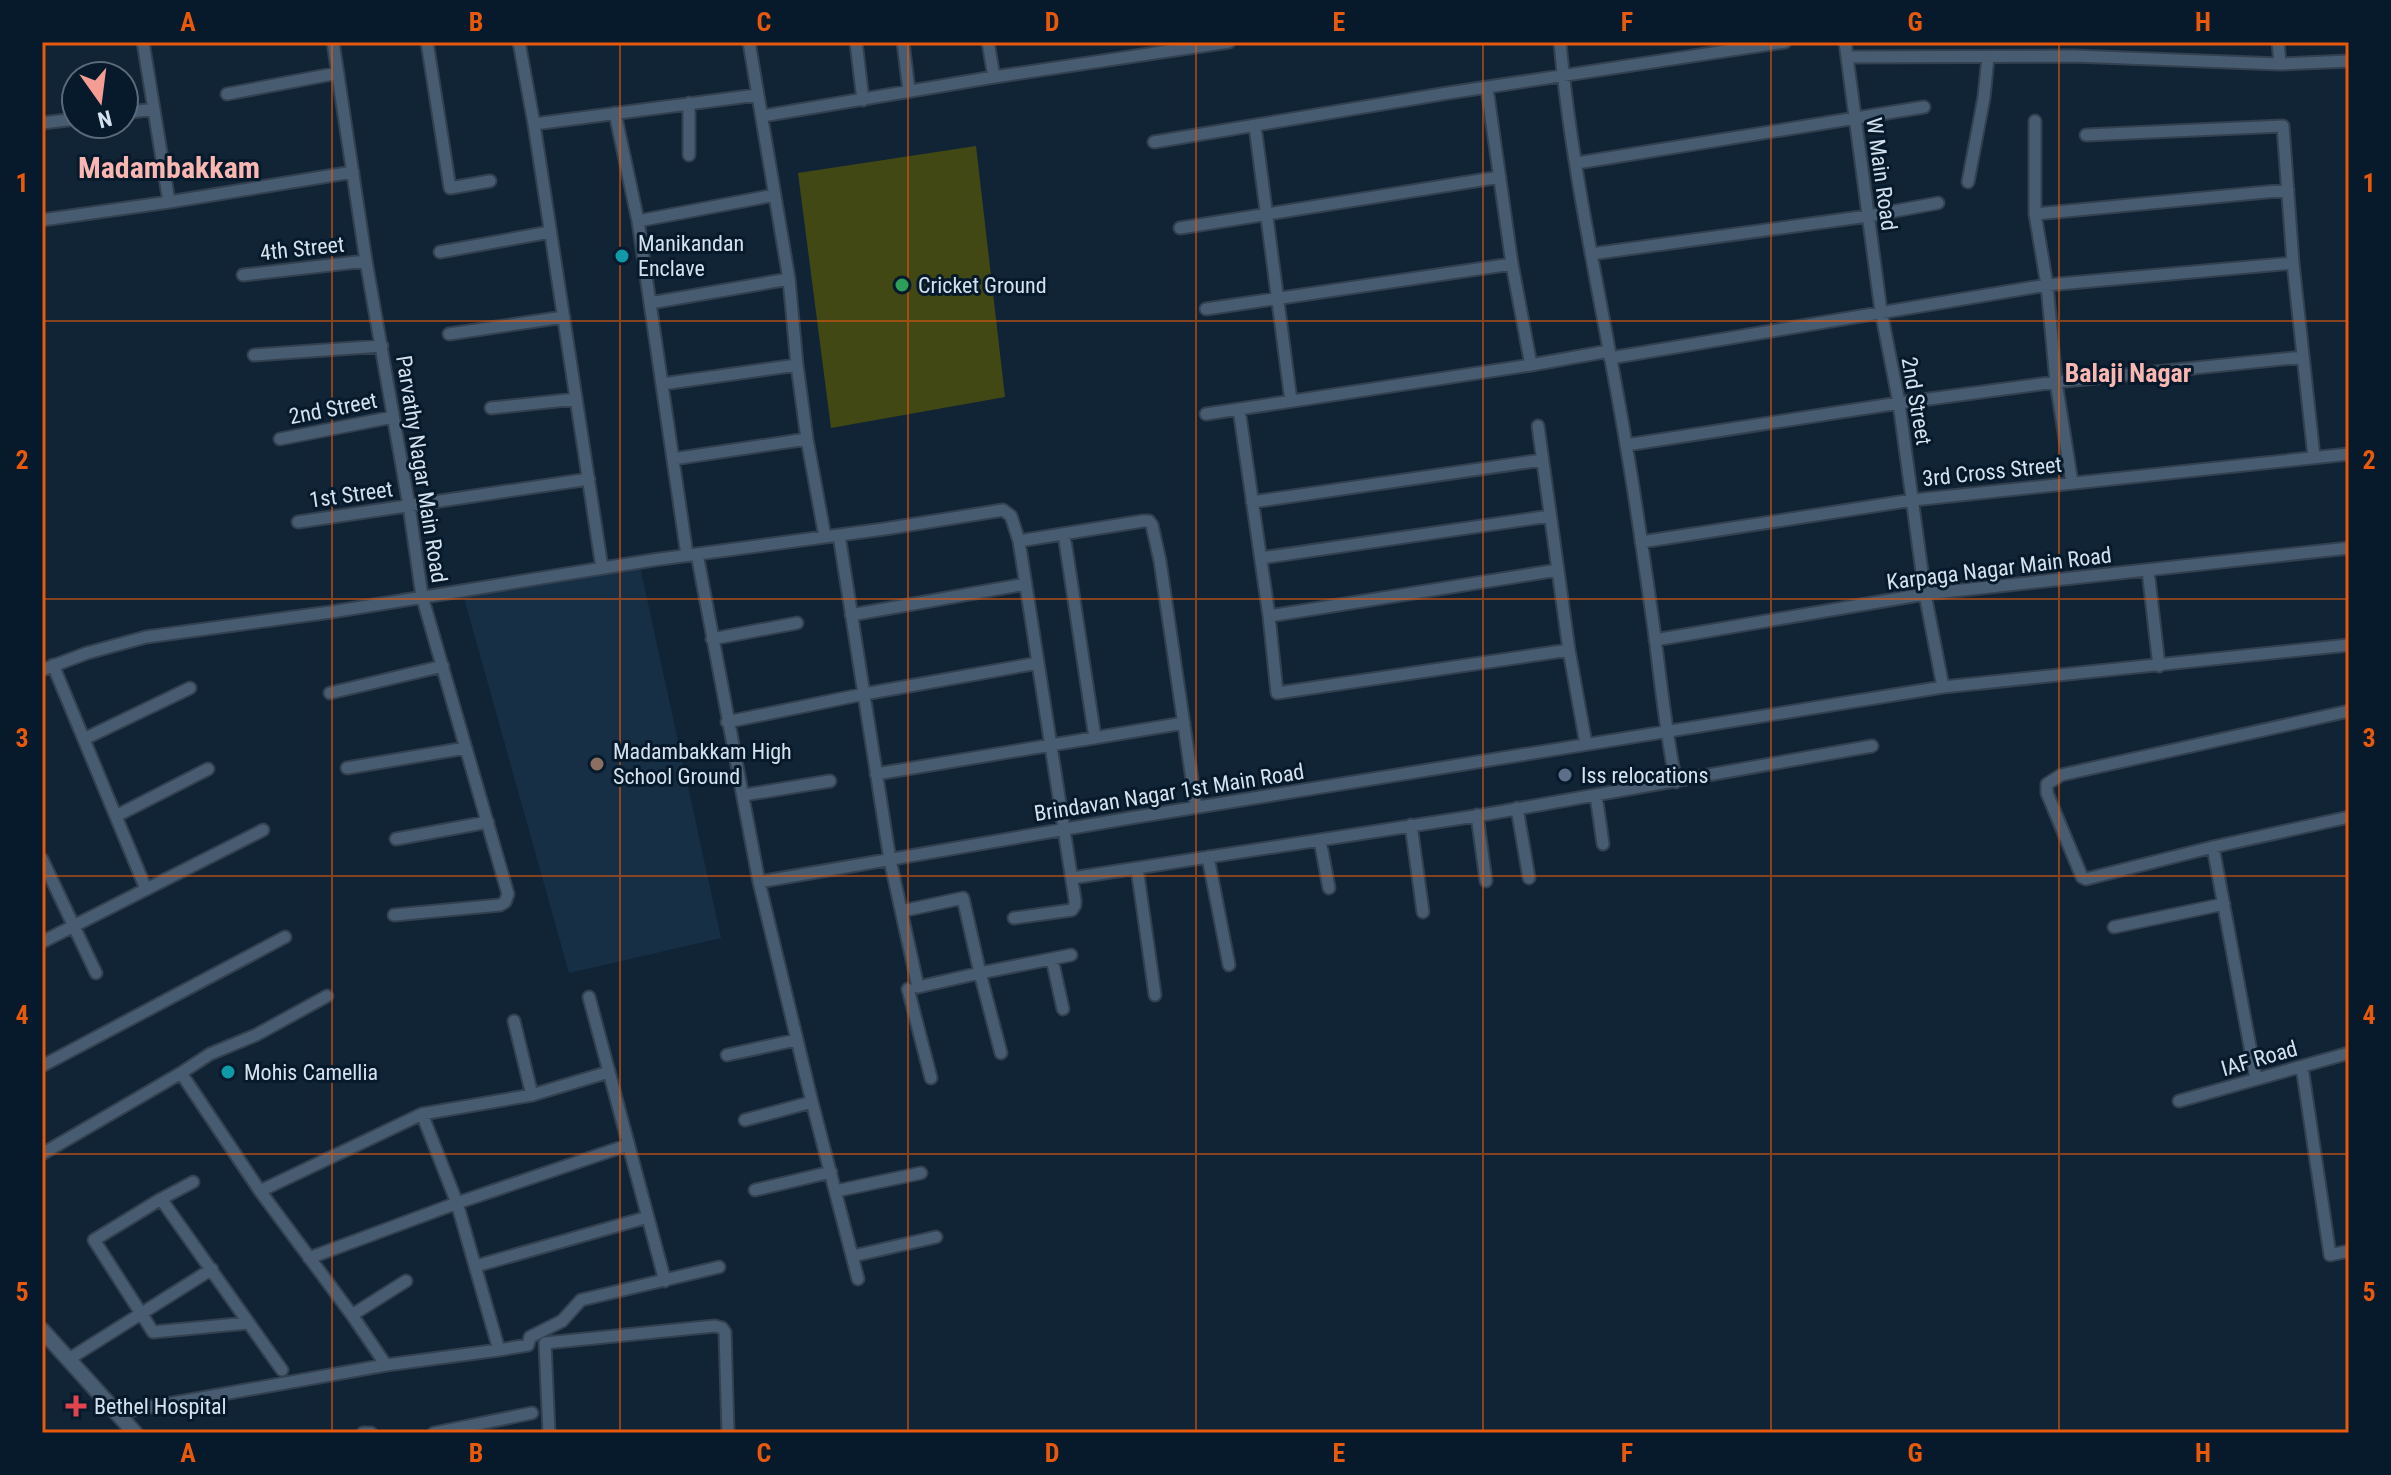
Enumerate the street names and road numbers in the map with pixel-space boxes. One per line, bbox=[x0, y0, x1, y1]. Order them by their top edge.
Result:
street label: W Main Road bbox=[1861, 116, 1902, 232]
street label: 4th Street bbox=[259, 232, 345, 265]
street label: Parvathy Nagar Main Road bbox=[391, 354, 452, 585]
street label: 2nd Street bbox=[1896, 355, 1937, 447]
street label: 2nd Street bbox=[287, 388, 379, 429]
street label: 3rd Cross Street bbox=[1921, 452, 2063, 491]
street label: 1st Street bbox=[308, 476, 394, 513]
street label: Karpaga Nagar Main Road bbox=[1885, 542, 2113, 595]
street label: Brindavan Nagar 1st Main Road bbox=[1032, 759, 1306, 826]
street label: IAF Road bbox=[2218, 1036, 2300, 1081]

